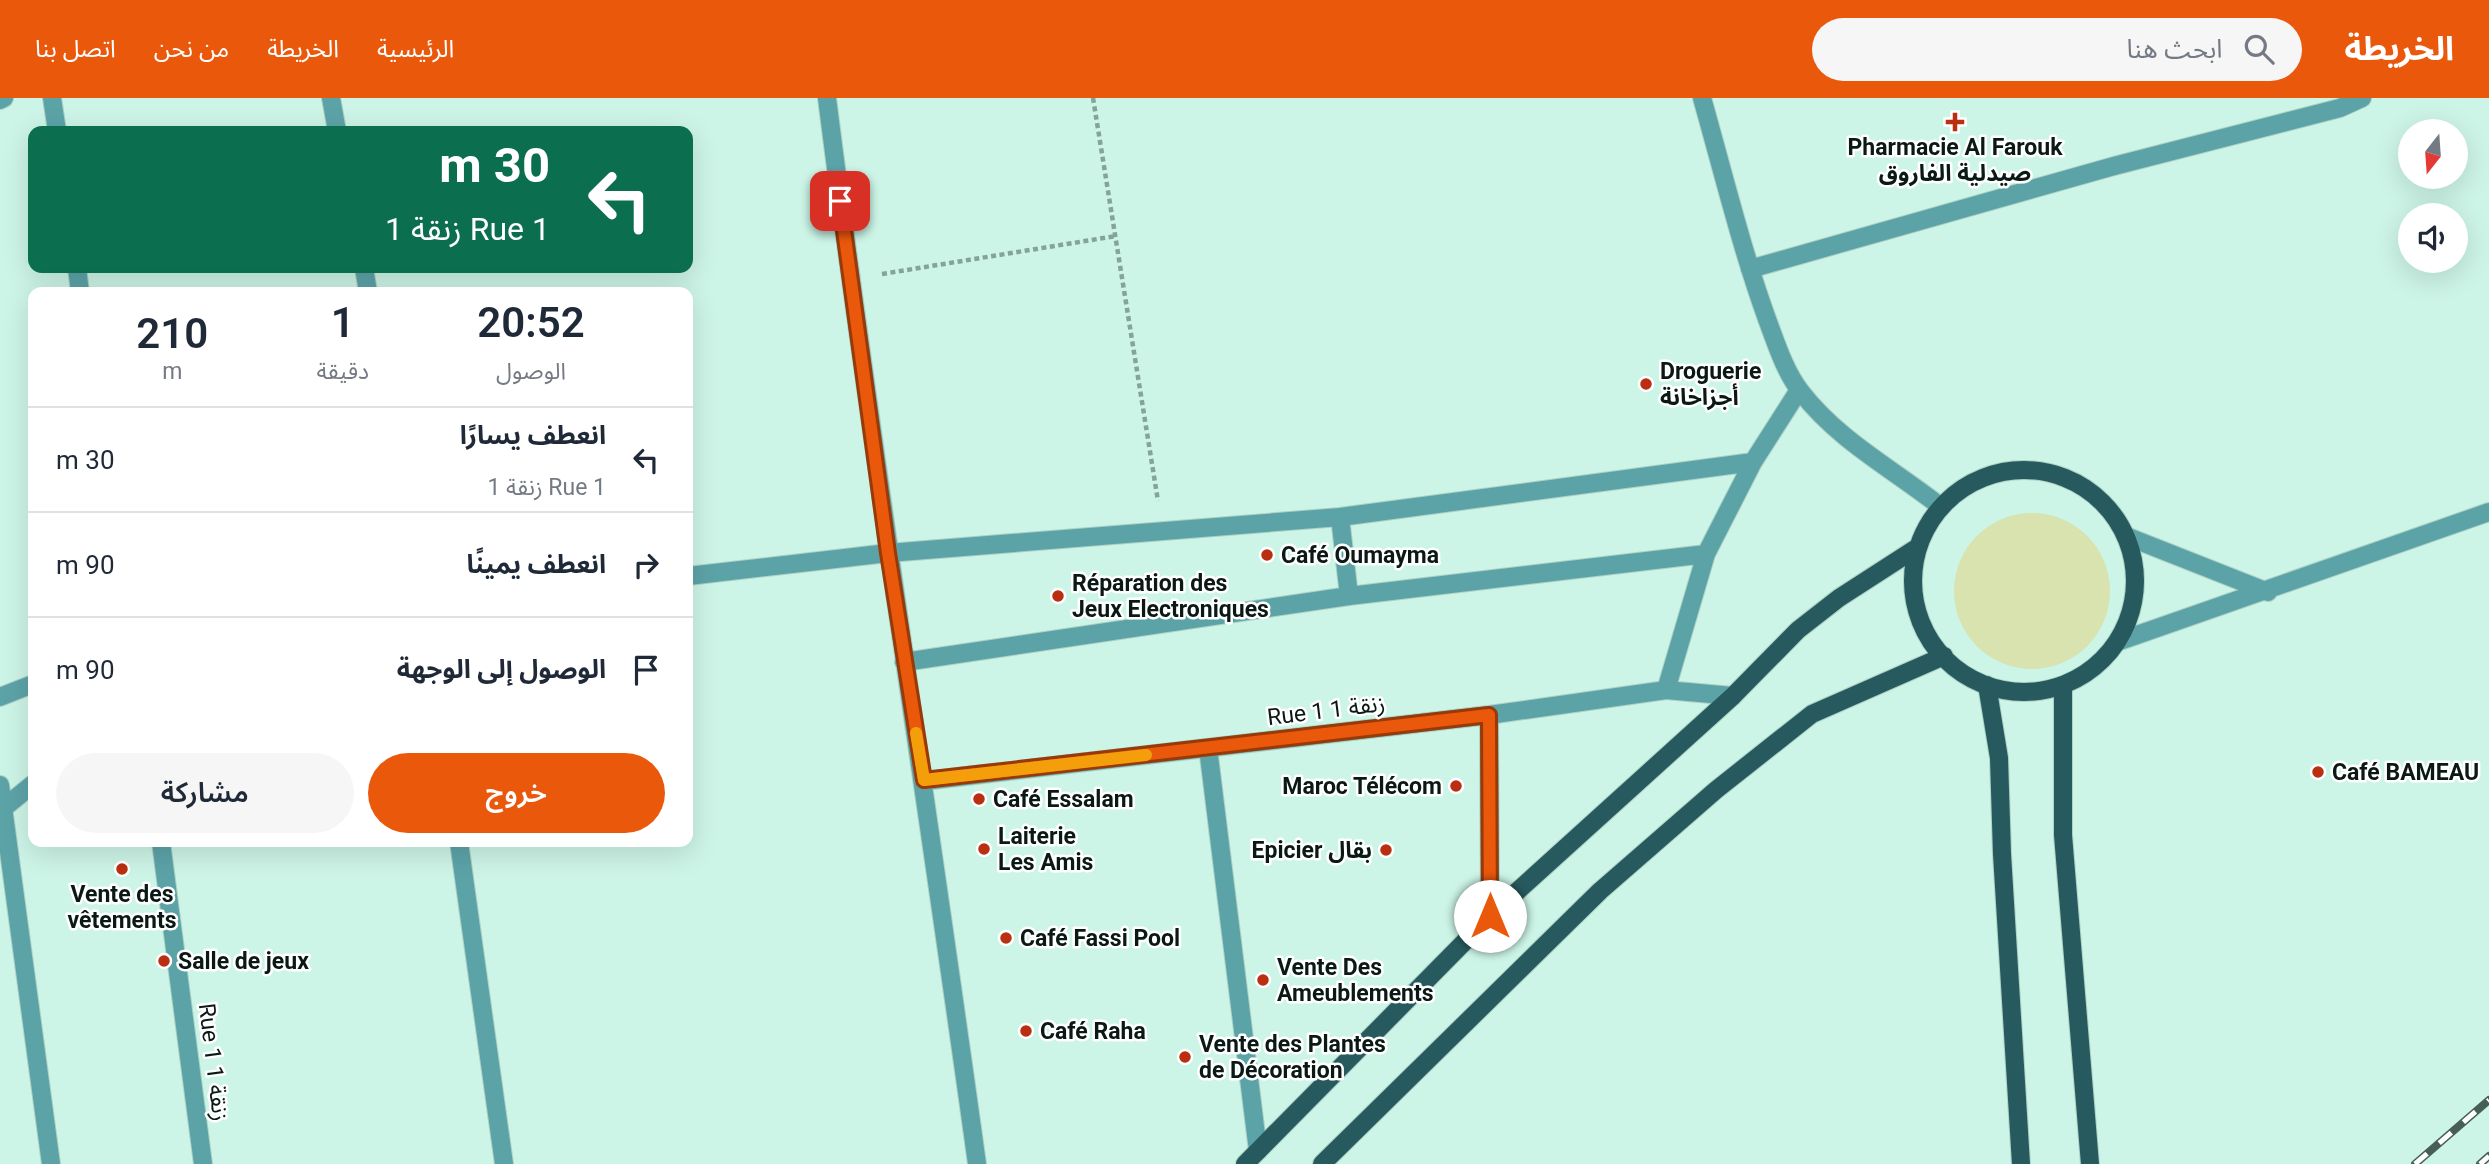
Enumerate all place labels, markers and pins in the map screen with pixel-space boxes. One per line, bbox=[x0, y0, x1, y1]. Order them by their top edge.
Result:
marker: Pharmacie Al Farouk صيدلية الفاروق bbox=[1947, 114, 1963, 130]
place label: Pharmacie Al Farouk صيدلية الفاروق bbox=[1848, 134, 2063, 187]
pin bbox=[810, 171, 870, 231]
place label: Droguerie أجزاخانة bbox=[1660, 358, 1761, 411]
marker: Droguerie أجزاخانة bbox=[1638, 376, 1654, 392]
place label: Café Oumayma bbox=[1281, 542, 1439, 569]
marker: Café Oumayma bbox=[1259, 547, 1275, 563]
place label: Réparation des Jeux Electroniques bbox=[1072, 570, 1269, 623]
marker: Réparation des Jeux Electroniques bbox=[1050, 588, 1066, 604]
place label: Café BAMEAU bbox=[2332, 759, 2479, 786]
marker: Café BAMEAU bbox=[2310, 764, 2326, 780]
place label: Maroc Télécom bbox=[1282, 773, 1442, 800]
marker: Maroc Télécom bbox=[1448, 778, 1464, 794]
place label: Café Essalam bbox=[993, 786, 1134, 813]
marker: Café Essalam bbox=[971, 791, 987, 807]
place label: Laiterie Les Amis bbox=[998, 823, 1093, 876]
place label: Epicier بقال bbox=[1252, 837, 1372, 864]
marker: Laiterie Les Amis bbox=[976, 841, 992, 857]
marker: Epicier بقال bbox=[1378, 842, 1394, 858]
marker: Vente des vêtements bbox=[114, 861, 130, 877]
place label: Vente des vêtements bbox=[68, 881, 176, 934]
place label: Café Fassi Pool bbox=[1020, 925, 1180, 952]
marker: Café Fassi Pool bbox=[998, 930, 1014, 946]
place label: Salle de jeux bbox=[178, 948, 309, 975]
marker: Salle de jeux bbox=[156, 953, 172, 969]
place label: Vente Des Ameublements bbox=[1277, 954, 1434, 1007]
marker: Vente Des Ameublements bbox=[1255, 972, 1271, 988]
place label: Café Raha bbox=[1040, 1018, 1146, 1045]
marker: Café Raha bbox=[1018, 1023, 1034, 1039]
place label: Vente des Plantes de Décoration bbox=[1199, 1031, 1386, 1084]
marker: Vente des Plantes de Décoration bbox=[1177, 1049, 1193, 1065]

